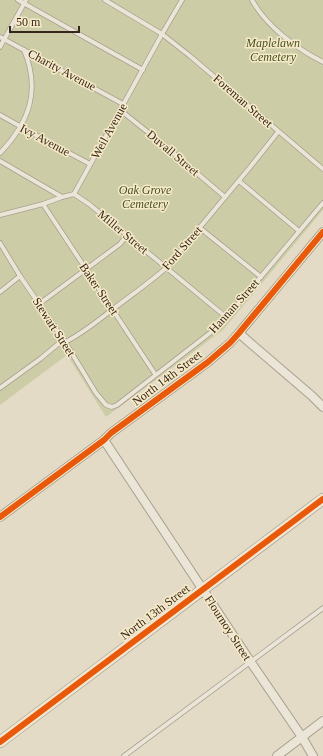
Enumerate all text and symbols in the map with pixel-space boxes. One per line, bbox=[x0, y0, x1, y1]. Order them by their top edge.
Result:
scale bar bbox=[10, 8, 79, 34]
text: 50 m bbox=[16, 15, 41, 29]
park label: Maplelawn Cemetery bbox=[245, 36, 300, 64]
street label: Charity Avenue bbox=[26, 46, 98, 94]
street label: Foreman Street bbox=[211, 72, 276, 131]
street label: Weil Avenue bbox=[88, 101, 130, 161]
street label: Ivy Avenue bbox=[18, 121, 72, 159]
street label: Duvall Street bbox=[144, 127, 202, 179]
park label: Oak Grove Cemetery bbox=[119, 183, 172, 211]
street label: Miller Street bbox=[95, 207, 151, 257]
street label: Ford Street bbox=[159, 223, 205, 273]
street label: Baker Street bbox=[77, 260, 122, 318]
street label: Hannan Street bbox=[206, 275, 263, 336]
street label: Stewart Street bbox=[30, 295, 79, 360]
street label: North 14th Street bbox=[130, 347, 205, 409]
street label: North 13th Street bbox=[118, 581, 193, 643]
street label: Flournoy Street bbox=[202, 593, 255, 664]

